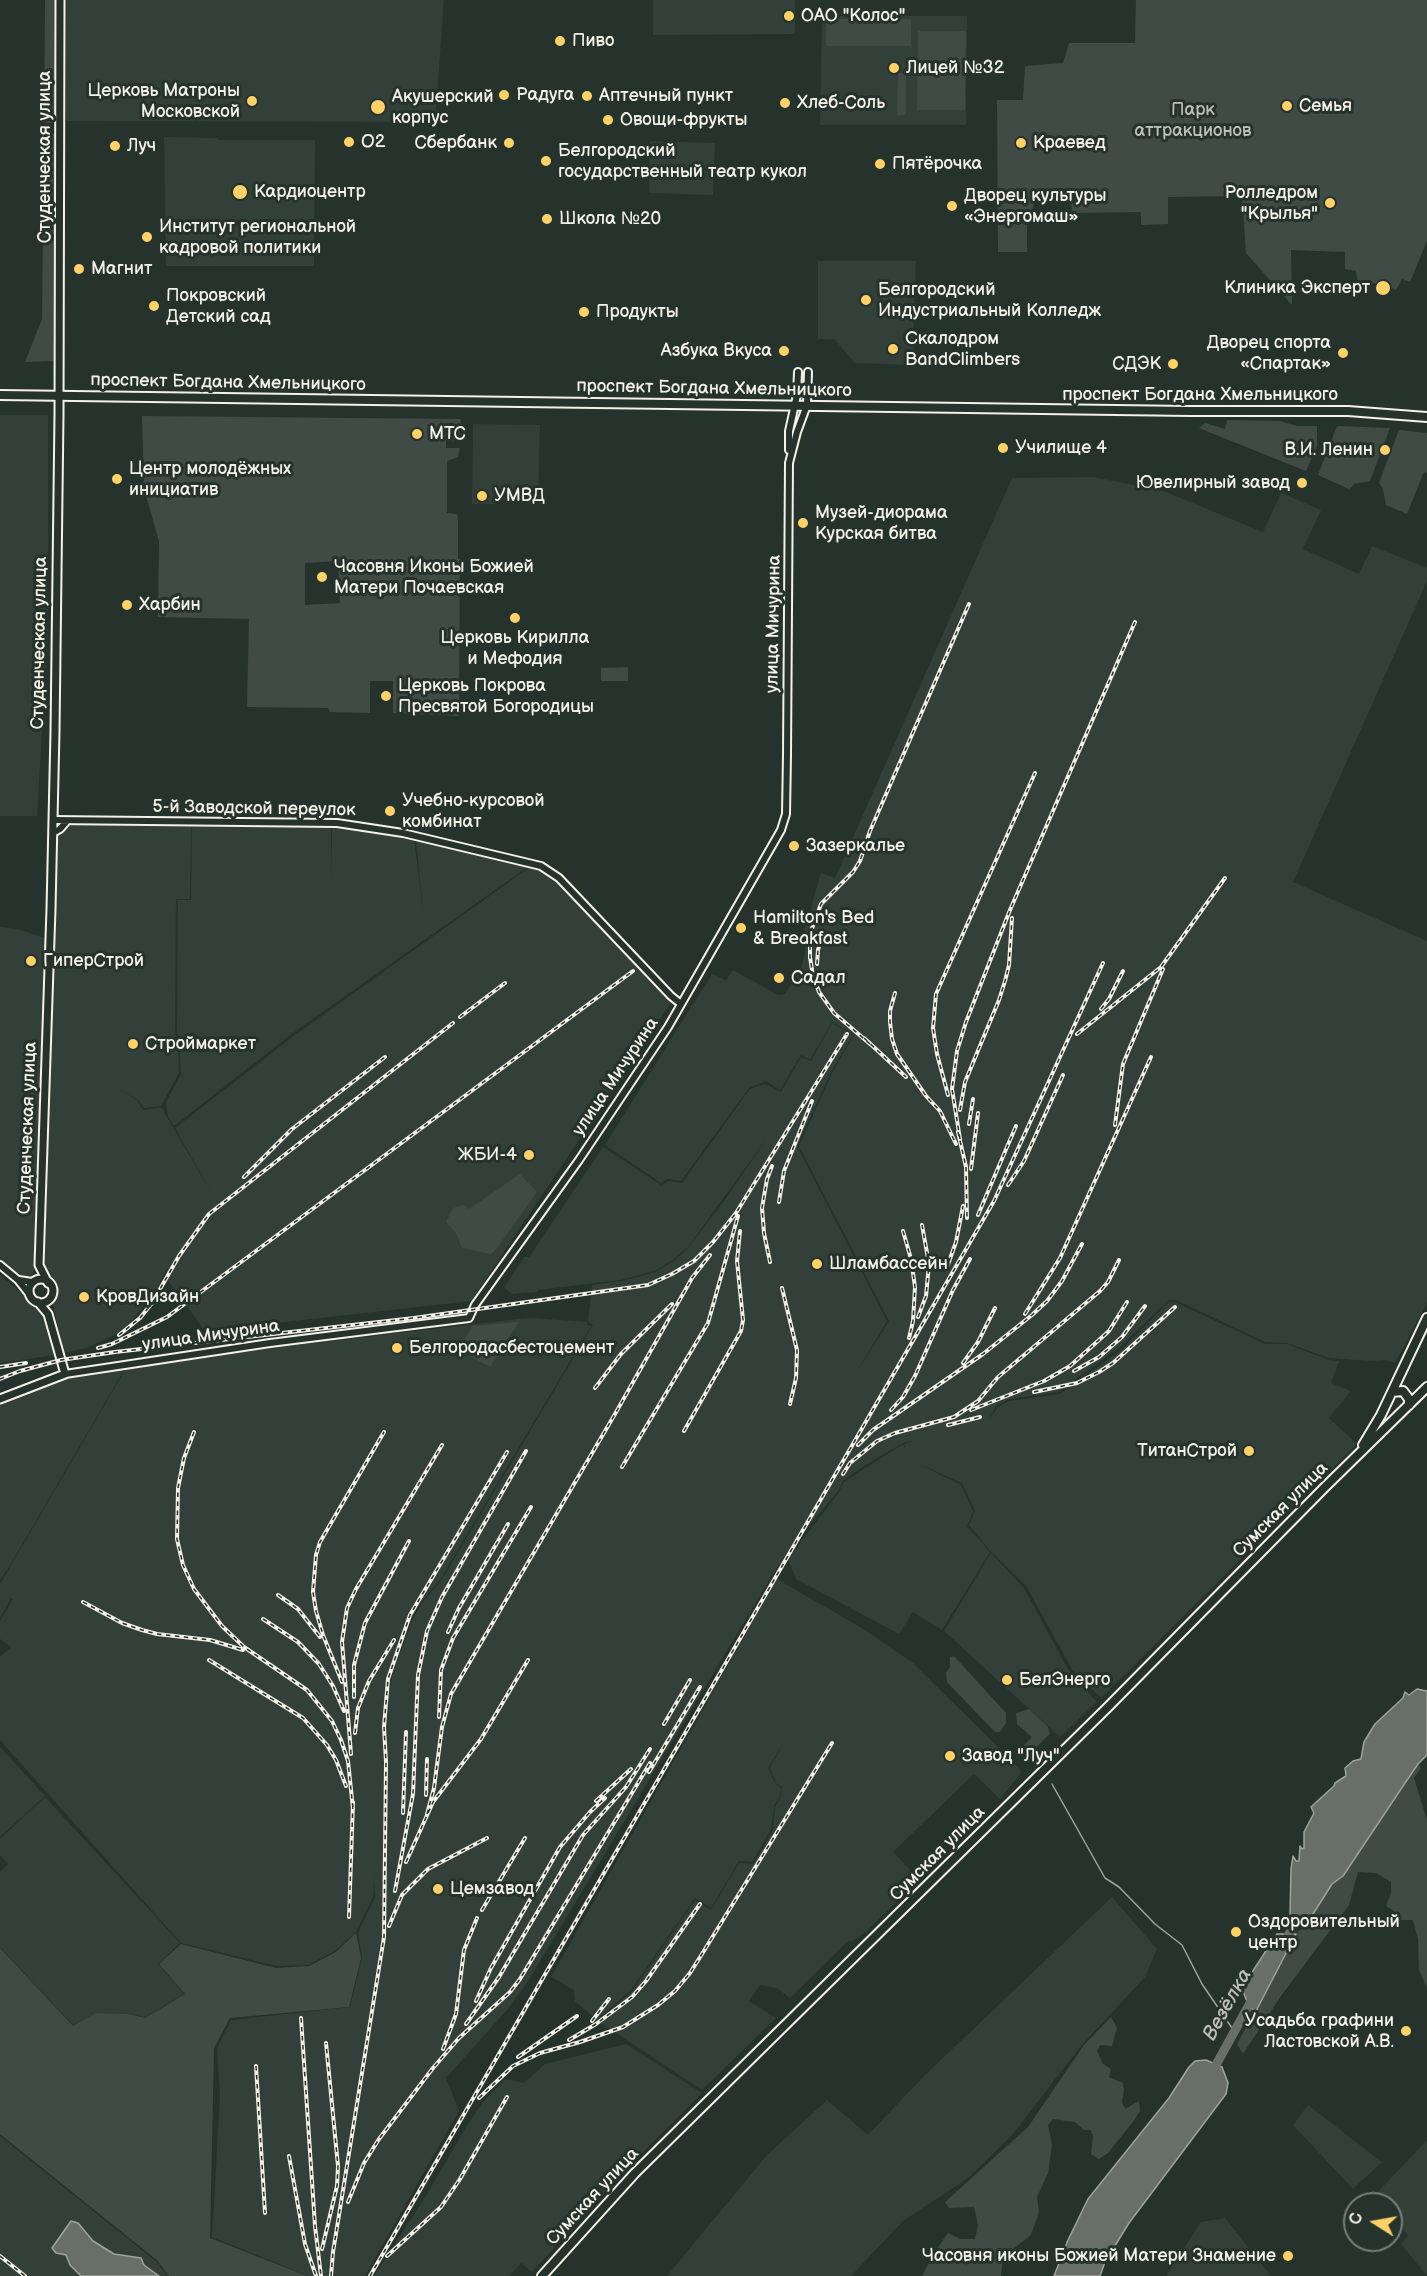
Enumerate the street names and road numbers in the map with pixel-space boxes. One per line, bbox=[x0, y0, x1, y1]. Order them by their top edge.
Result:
street label: Студенческая улица bbox=[34, 71, 56, 243]
street label: проспект Богдана Хмельницкого bbox=[90, 370, 366, 396]
street label: проспект Богдана Хмельницкого bbox=[576, 376, 852, 402]
street label: проспект Богдана Хмельницкого bbox=[1062, 384, 1338, 406]
street label: улица Мичурина bbox=[762, 555, 786, 693]
street label: Студенческая улица bbox=[28, 556, 52, 730]
street label: 5-й Заводской переулок bbox=[152, 796, 356, 822]
street label: улица Мичурина bbox=[568, 1014, 664, 1140]
street label: Студенческая улица bbox=[14, 1041, 42, 1215]
street label: улица Мичурина bbox=[141, 1316, 281, 1356]
street label: Сумская улица bbox=[1229, 1458, 1333, 1562]
street label: Сумская улица bbox=[886, 1802, 990, 1906]
street label: Сумская улица bbox=[542, 2144, 644, 2250]

